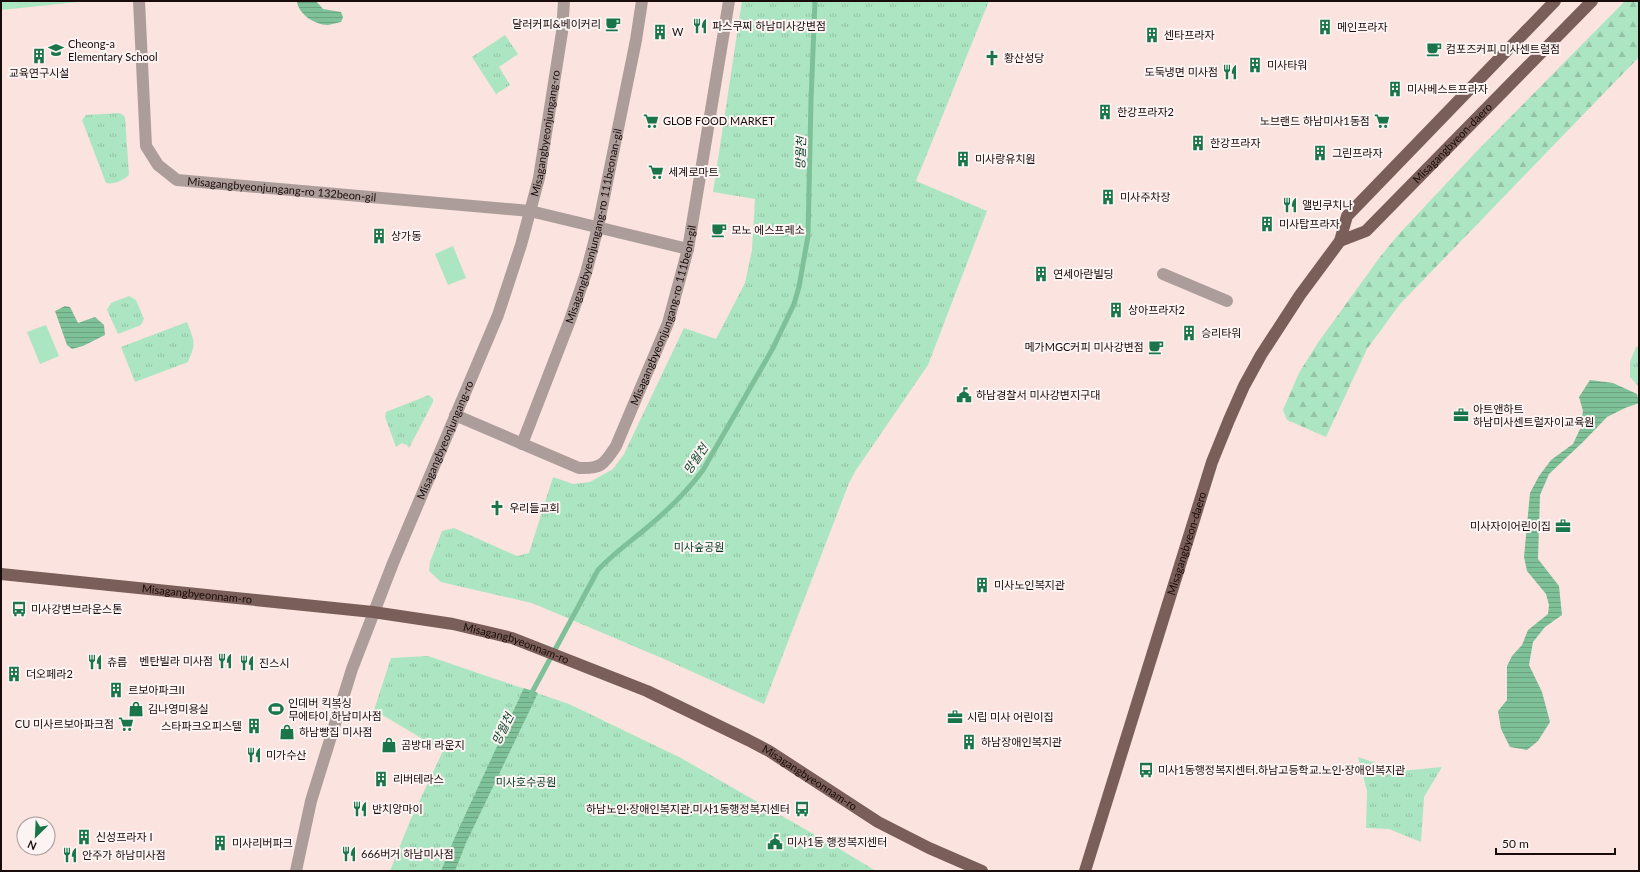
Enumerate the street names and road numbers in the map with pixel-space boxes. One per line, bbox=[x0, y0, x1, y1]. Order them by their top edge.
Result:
street label: Misagangbyeonjungang-ro bbox=[527, 69, 562, 198]
street label: Misagangbyeon-daero bbox=[1410, 100, 1494, 186]
street label: Misagangbyeonjungang-ro 111beonan-gil bbox=[562, 127, 624, 325]
street label: Misagangbyeonjungang-ro 132beon-gil bbox=[187, 174, 377, 203]
street label: Misagangbyeonjungang-ro 111beon-gil bbox=[627, 224, 698, 407]
street label: Misagangbyeonjungang-ro bbox=[414, 378, 476, 501]
street label: Misagangbyeon-daero bbox=[1164, 490, 1208, 597]
street label: Misagangbyeonnam-ro bbox=[141, 581, 253, 606]
street label: Misagangbyeonnam-ro bbox=[462, 620, 571, 666]
street label: Misagangbyeonnam-ro bbox=[760, 742, 860, 813]

